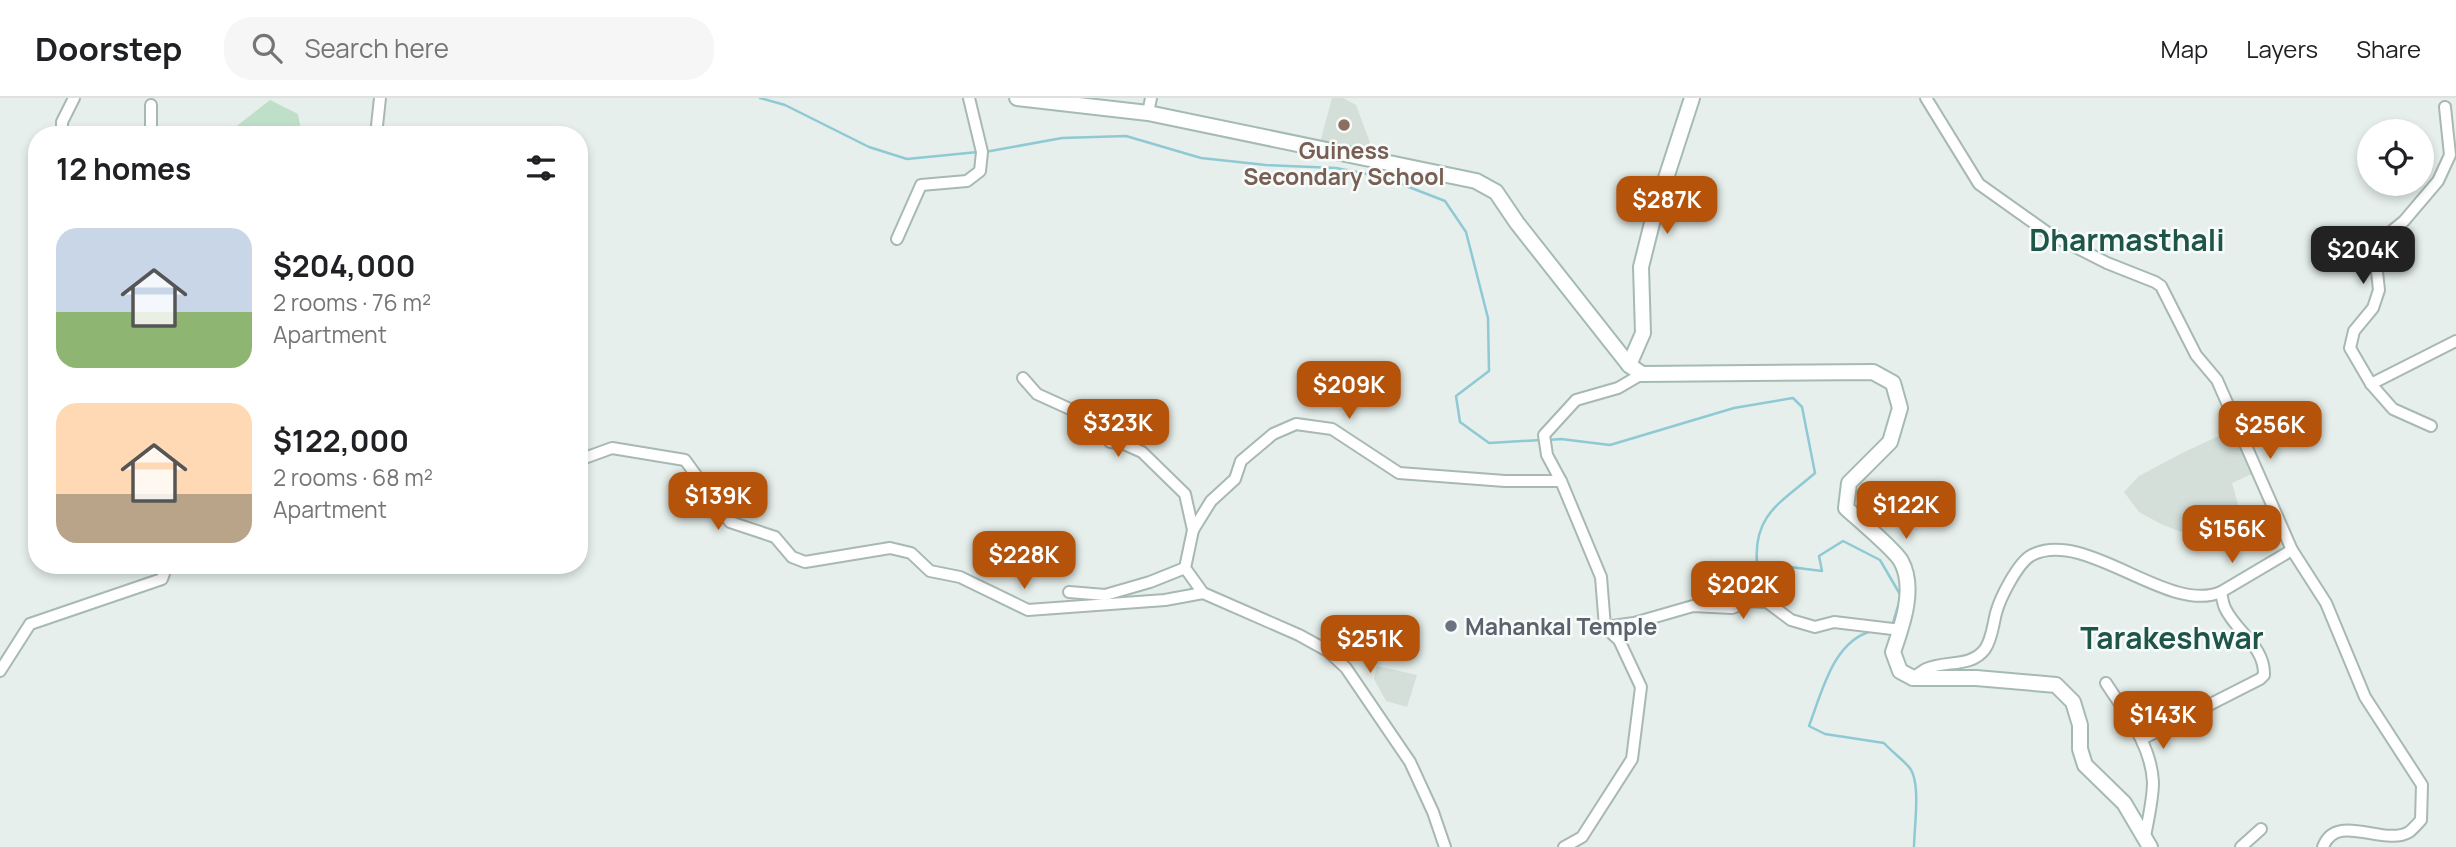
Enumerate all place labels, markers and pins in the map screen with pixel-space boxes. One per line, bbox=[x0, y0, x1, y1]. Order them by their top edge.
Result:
marker: Guiness Secondary School bbox=[1336, 117, 1352, 133]
place label: Guiness Secondary School bbox=[1243, 134, 1445, 192]
pin: $287K bbox=[1618, 176, 1716, 236]
pin: $204K bbox=[2314, 226, 2412, 286]
pin: $209K bbox=[1300, 362, 1398, 421]
pin: $323K bbox=[1069, 400, 1167, 459]
pin: $256K bbox=[2221, 402, 2319, 461]
pin: $139K bbox=[669, 472, 767, 532]
pin: $122K bbox=[1857, 482, 1955, 541]
pin: $156K bbox=[2183, 505, 2281, 565]
pin: $228K bbox=[975, 532, 1073, 591]
pin: $202K bbox=[1694, 561, 1792, 621]
place label: Mahankal Temple bbox=[1465, 610, 1658, 642]
pin: $251K bbox=[1321, 616, 1419, 675]
marker: Mahankal Temple bbox=[1443, 618, 1459, 634]
pin: $143K bbox=[2114, 692, 2212, 751]

